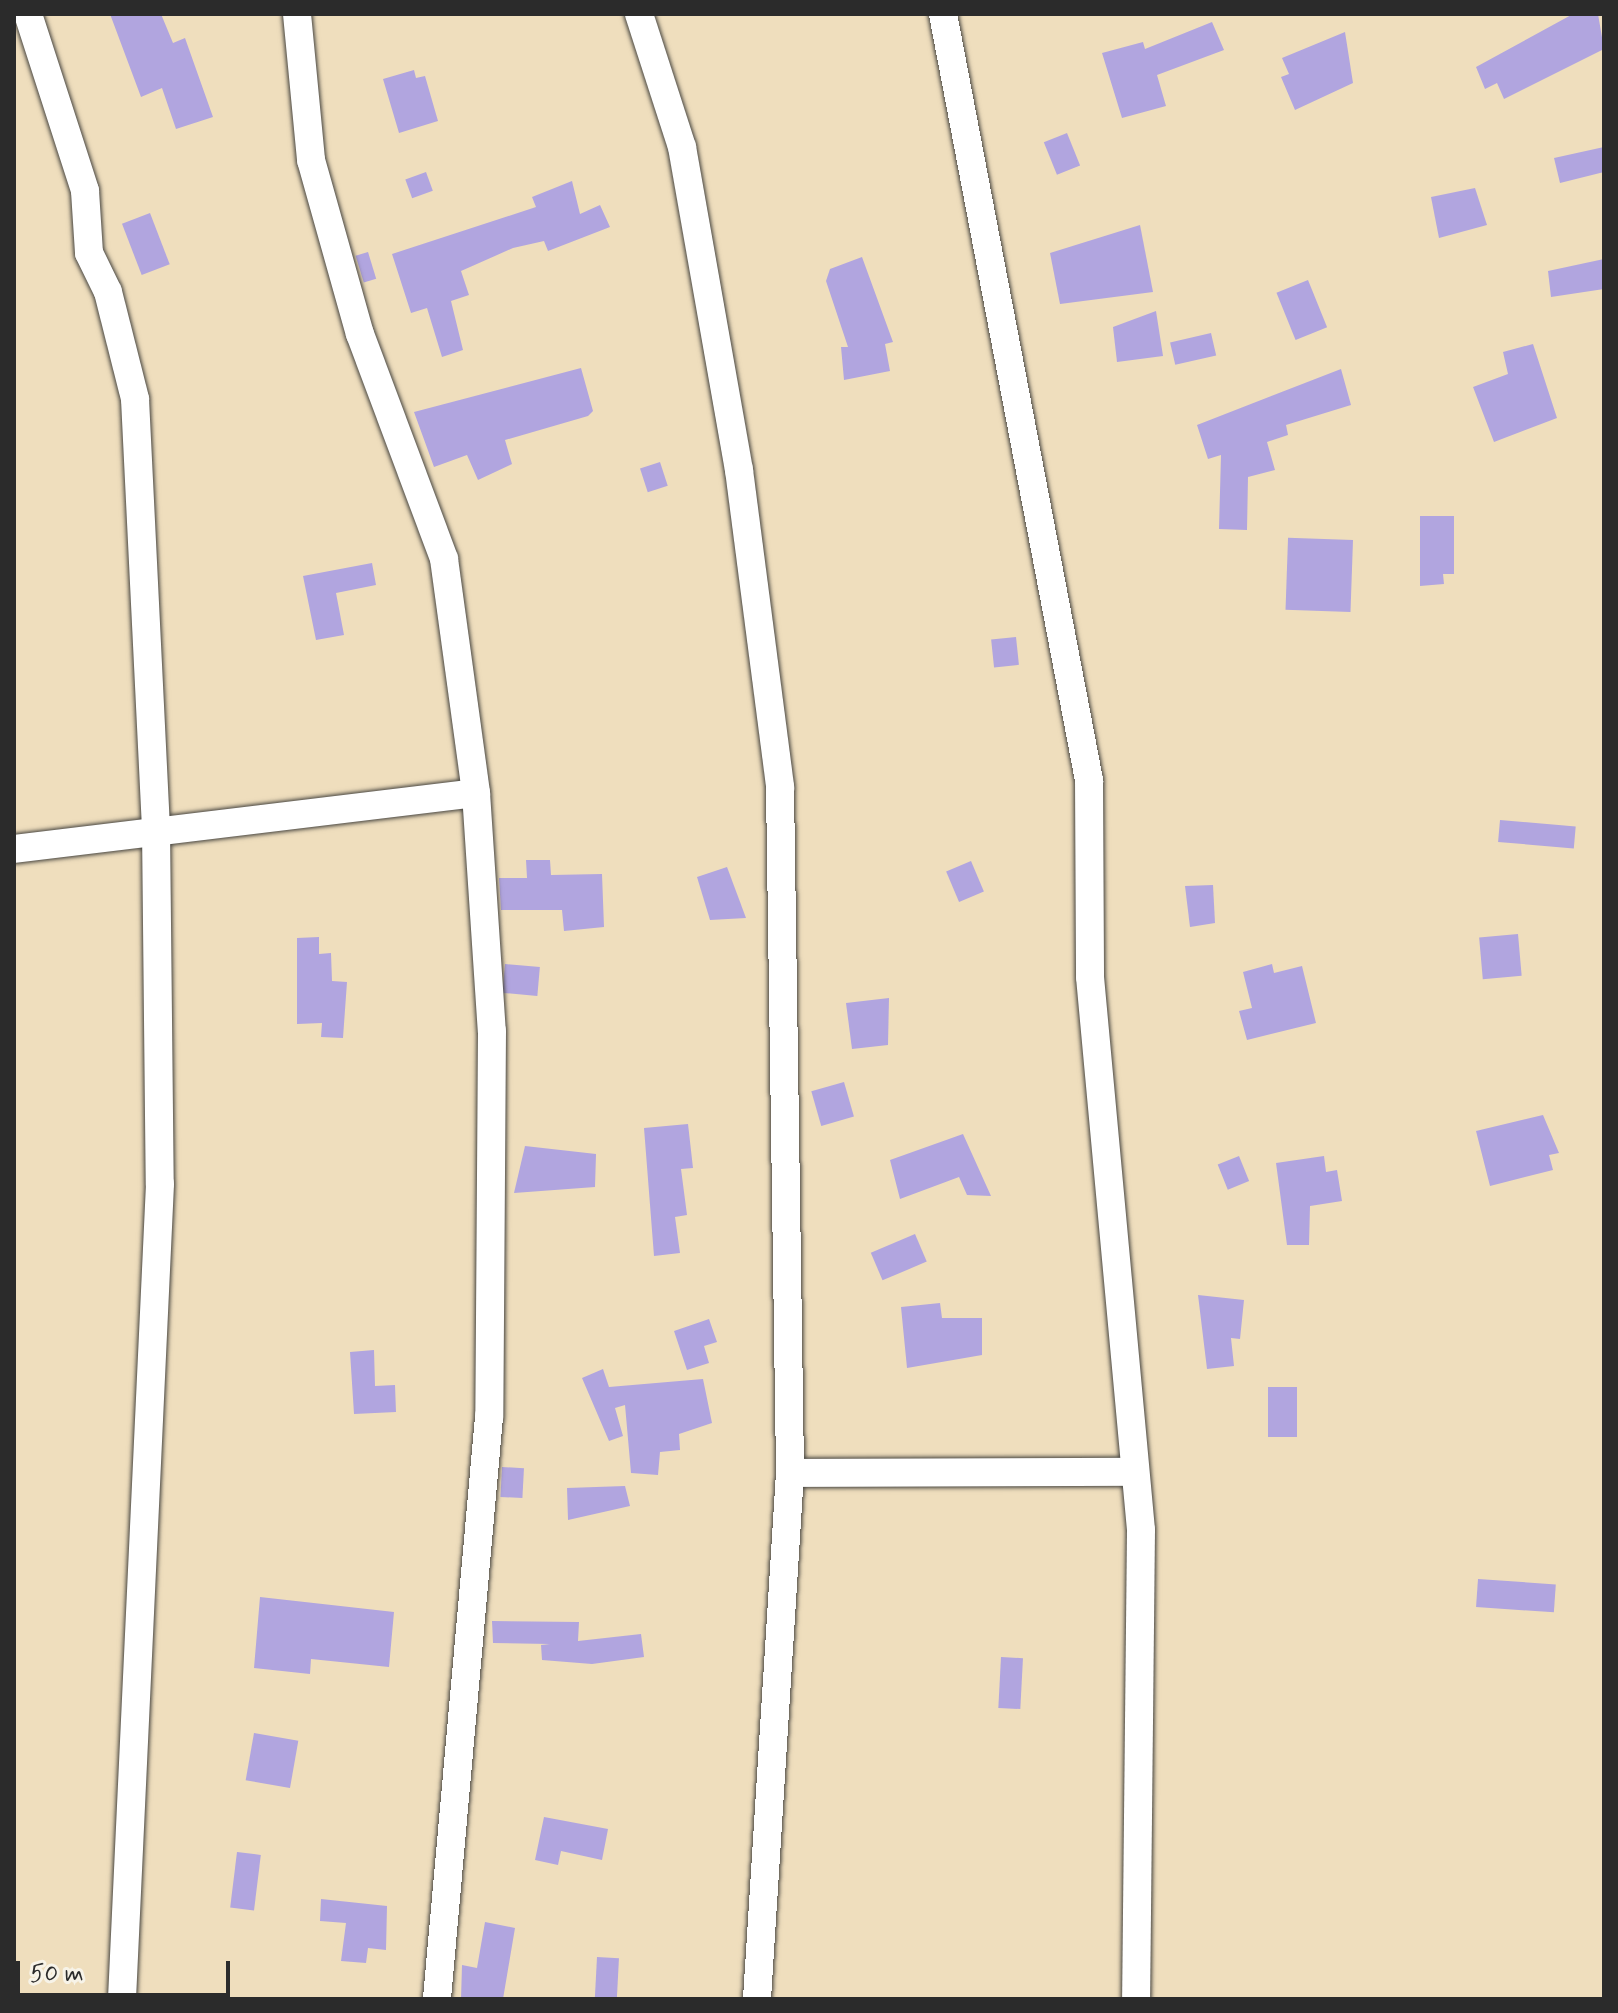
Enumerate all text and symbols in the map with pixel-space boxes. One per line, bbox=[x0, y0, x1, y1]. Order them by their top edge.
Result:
scale bar bbox=[20, 1945, 234, 1995]
text: 50 m bbox=[30, 1959, 84, 1990]

